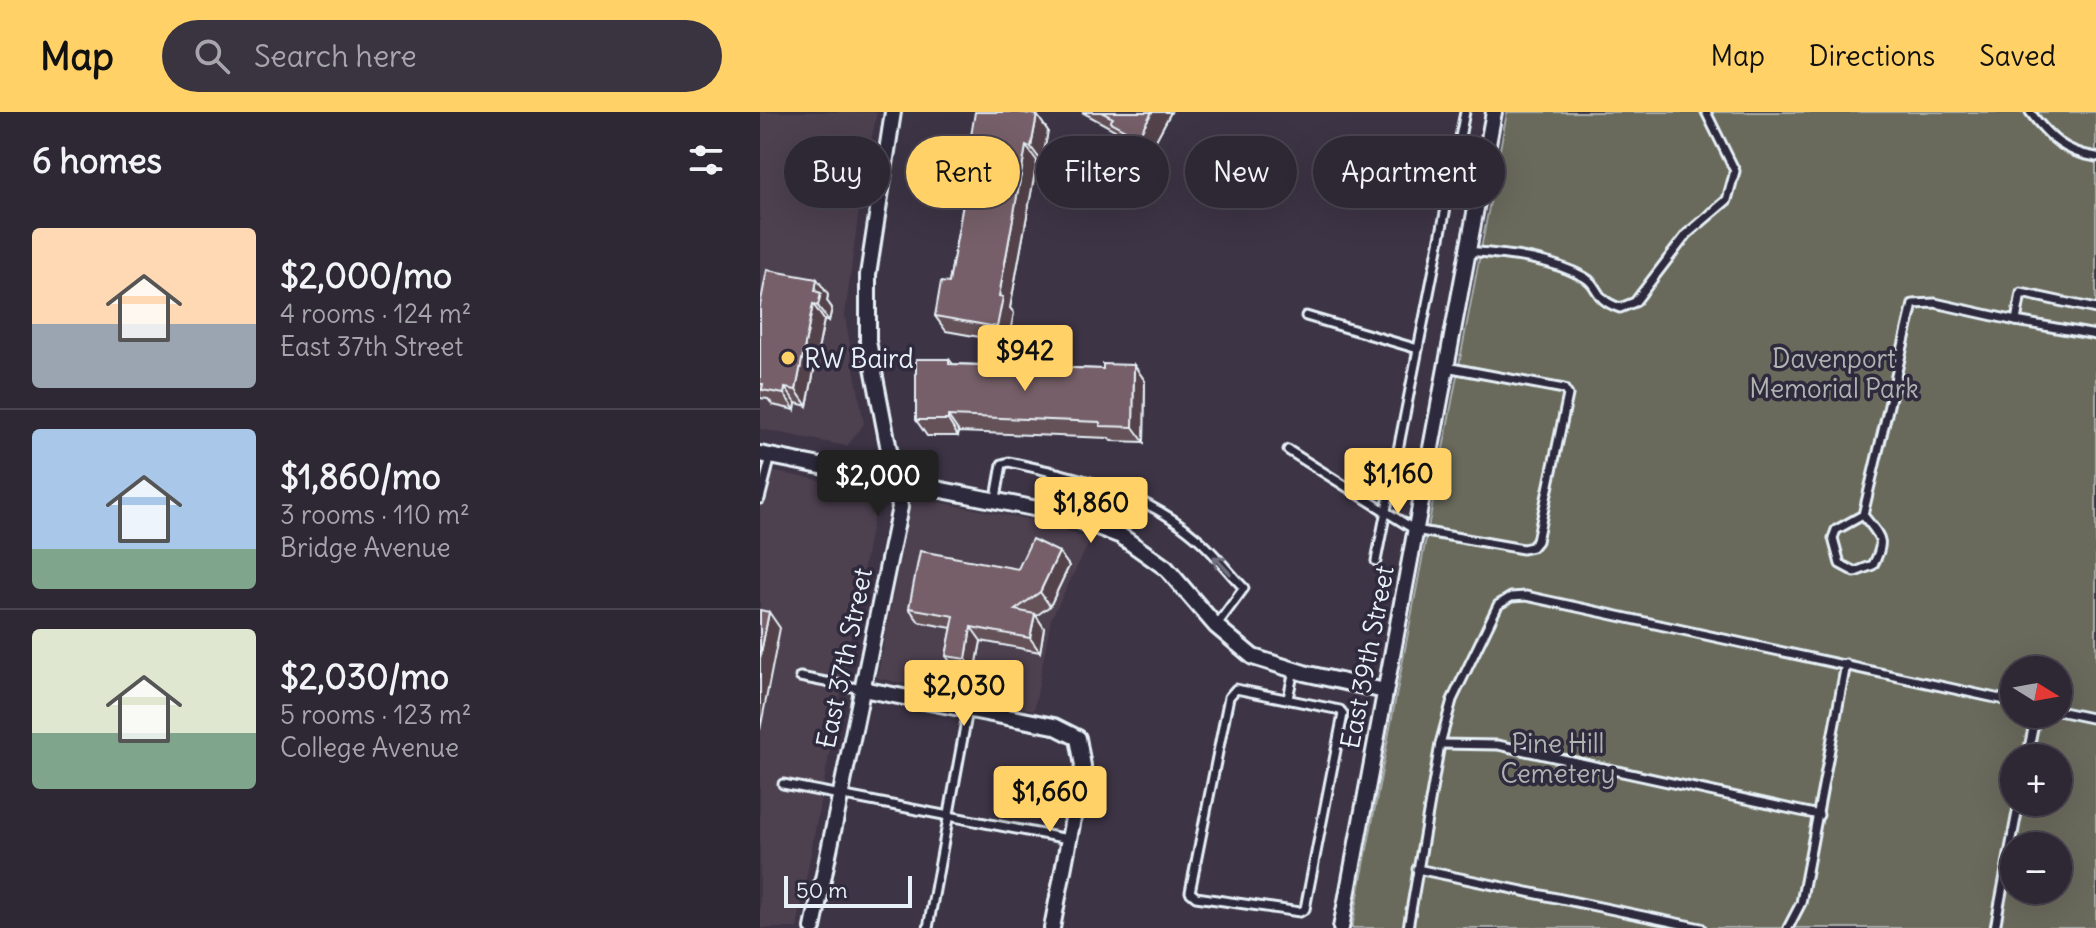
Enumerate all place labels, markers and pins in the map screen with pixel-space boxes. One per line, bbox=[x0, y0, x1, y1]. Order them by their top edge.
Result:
pin: $942 bbox=[978, 325, 1072, 393]
place label: RW Baird bbox=[804, 342, 914, 375]
marker: RW Baird bbox=[779, 349, 797, 367]
pin: $1,160 bbox=[1333, 448, 1463, 516]
pin: $2,000 bbox=[813, 450, 943, 518]
pin: $1,860 bbox=[1026, 477, 1156, 545]
pin: $2,030 bbox=[899, 660, 1029, 728]
pin: $1,660 bbox=[985, 766, 1115, 834]

